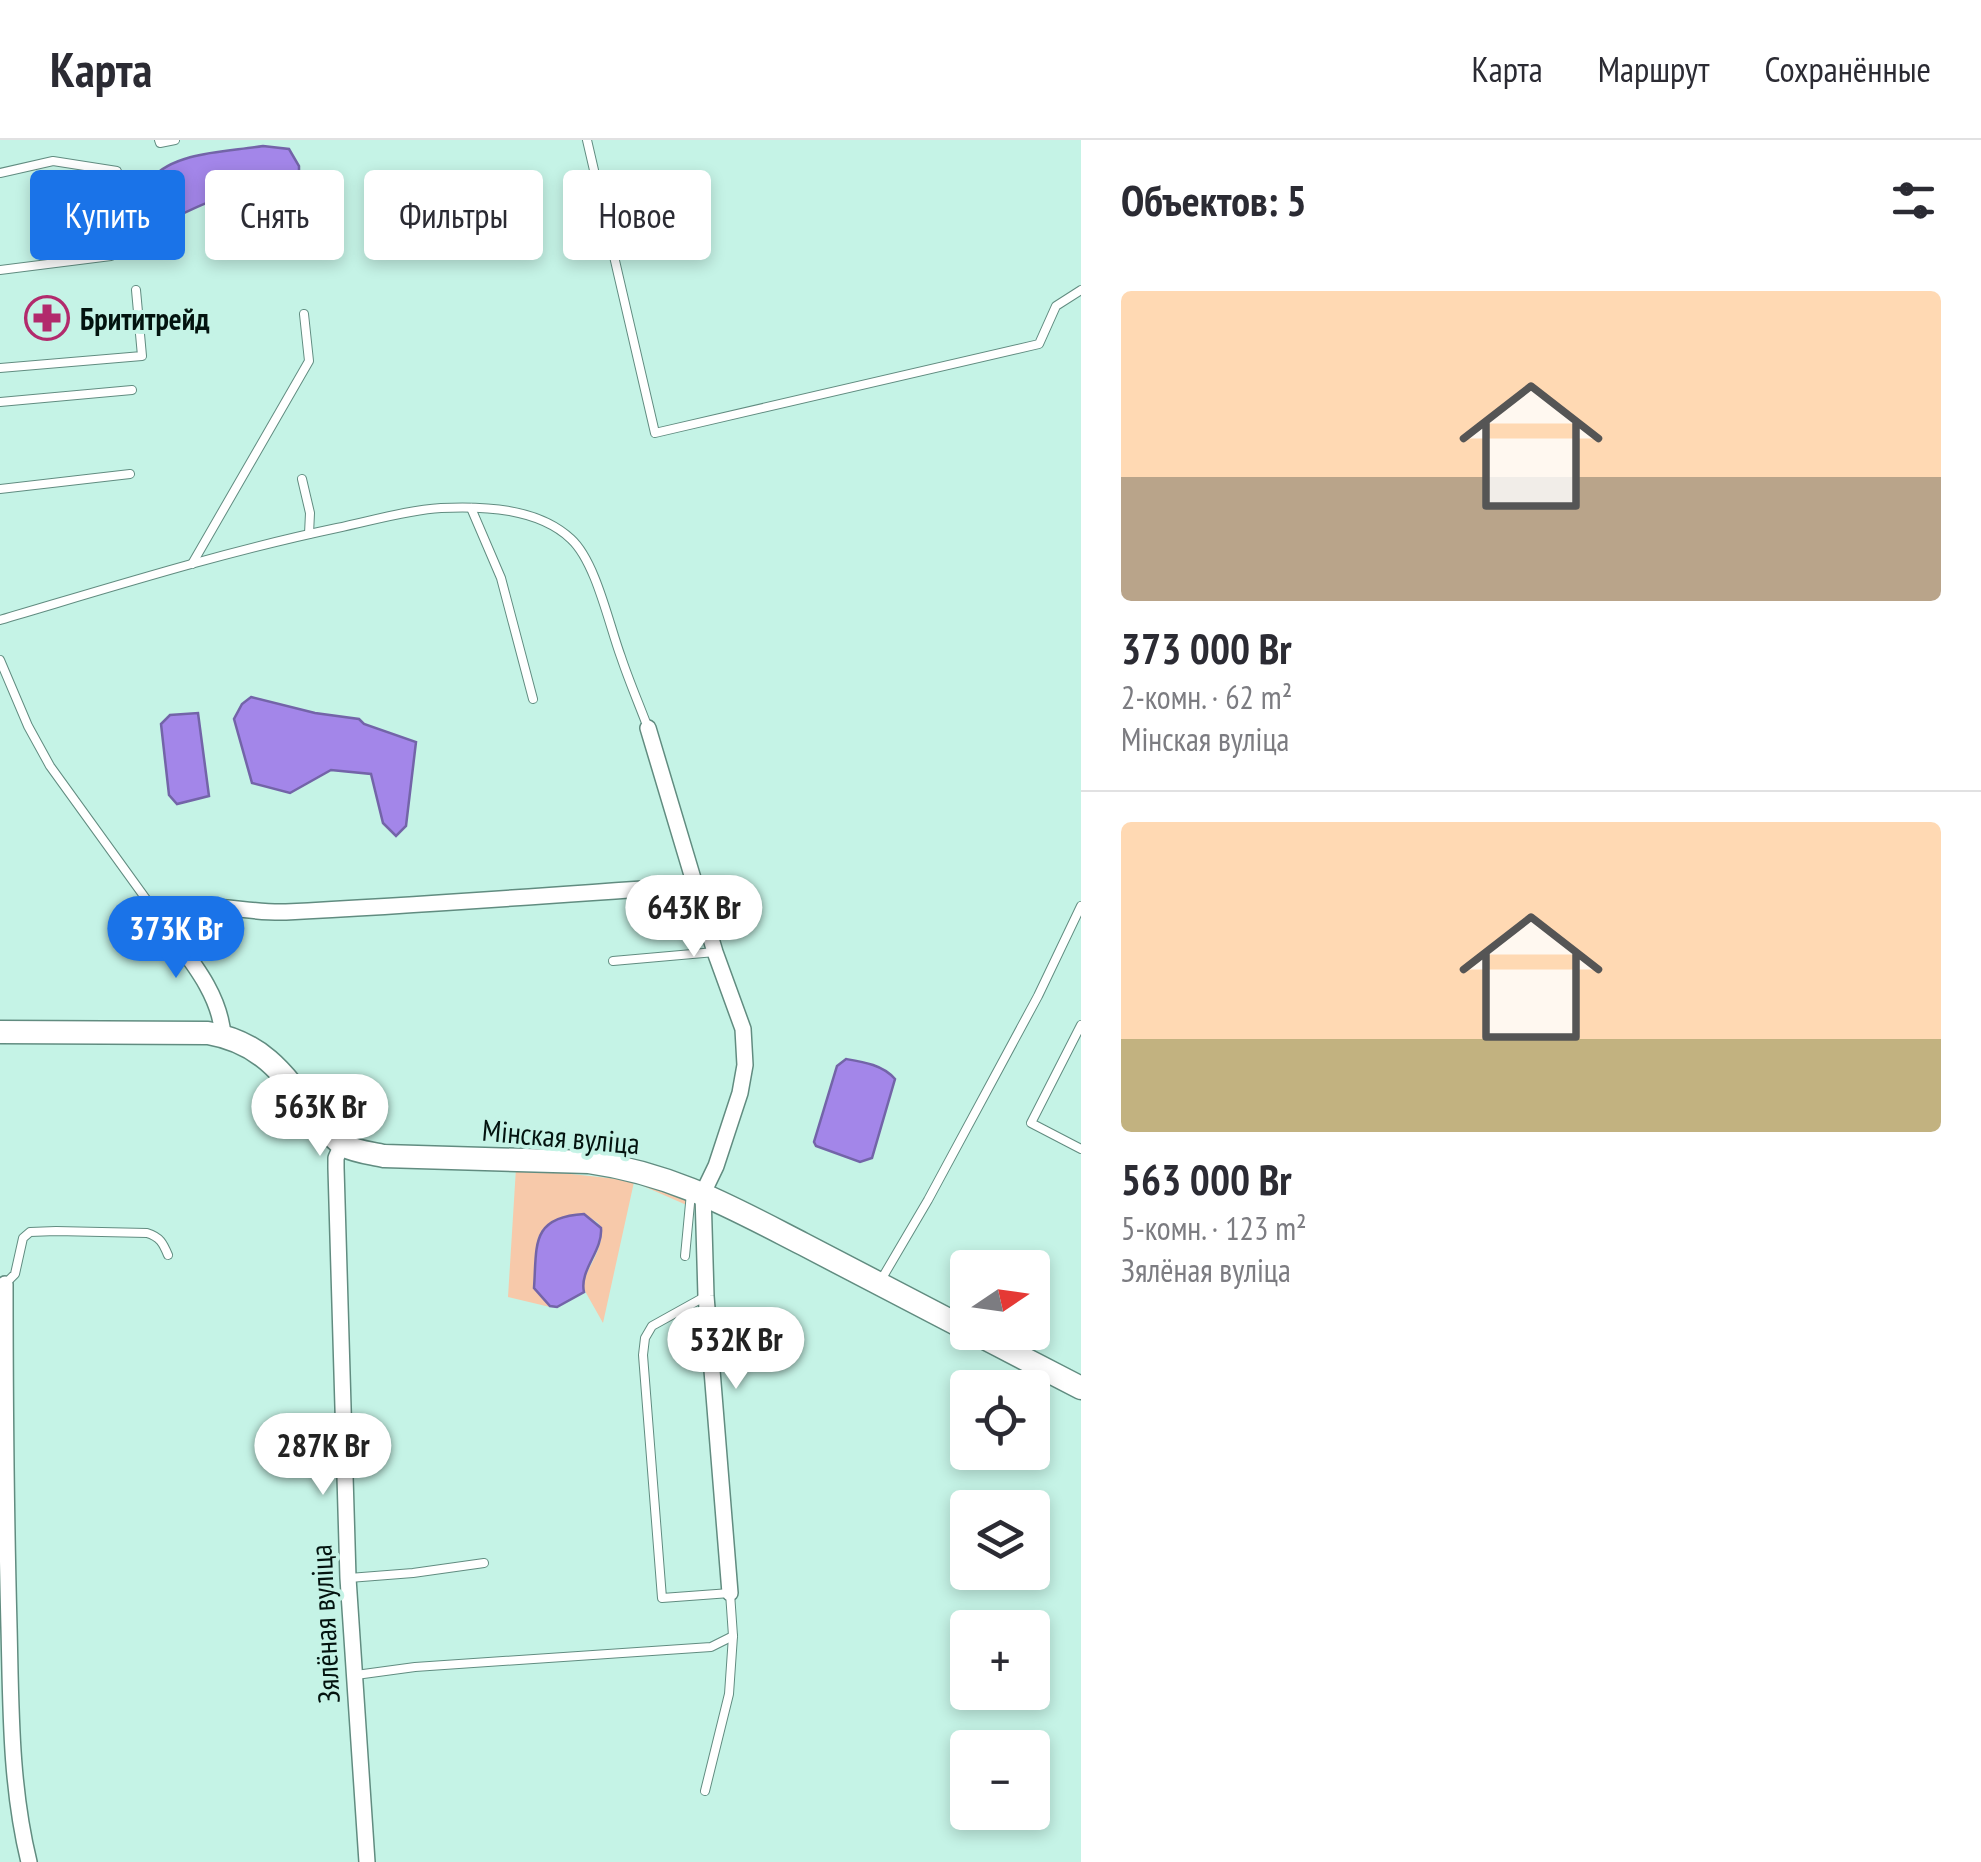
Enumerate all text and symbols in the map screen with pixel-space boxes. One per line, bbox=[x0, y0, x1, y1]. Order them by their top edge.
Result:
text: Карта bbox=[50, 38, 152, 100]
text: Карта bbox=[1471, 46, 1543, 92]
text: Маршрут bbox=[1598, 46, 1709, 92]
text: Сохранённые bbox=[1764, 46, 1931, 92]
chip: Купить bbox=[30, 170, 185, 260]
chip: Снять bbox=[205, 170, 344, 260]
chip: Фильтры bbox=[364, 170, 543, 260]
chip: Новое bbox=[563, 170, 711, 260]
text: Объектов: 5 bbox=[1121, 173, 1307, 228]
icon: filters bbox=[1886, 173, 1941, 228]
pharmacy icon: Брититрейд bbox=[24, 295, 70, 341]
place label: Брититрейд bbox=[80, 299, 209, 338]
icon: home bbox=[1441, 356, 1621, 536]
text: 373 000 Br bbox=[1121, 621, 1292, 676]
text: 2-комн. · 62 m² bbox=[1121, 676, 1292, 718]
text: Мінская вуліца bbox=[1121, 718, 1289, 760]
pin: 643K Br bbox=[602, 875, 786, 960]
text: 643K Br bbox=[647, 886, 741, 928]
icon: home bbox=[1441, 887, 1621, 1067]
pin: 373K Br bbox=[84, 896, 268, 981]
text: 373K Br bbox=[129, 907, 223, 949]
pin: 563K Br bbox=[228, 1074, 412, 1159]
text: 563K Br bbox=[273, 1085, 367, 1127]
street label: Мінская вуліца bbox=[481, 1110, 641, 1162]
text: 563 000 Br bbox=[1121, 1152, 1292, 1207]
text: 5-комн. · 123 m² bbox=[1121, 1207, 1307, 1249]
text: Зялёная вуліца bbox=[1121, 1249, 1291, 1291]
north arrow bbox=[950, 1250, 1050, 1350]
map controls bbox=[950, 1250, 1050, 1830]
pin: 532K Br bbox=[644, 1307, 828, 1392]
text: 532K Br bbox=[689, 1318, 783, 1360]
button: locate bbox=[950, 1370, 1050, 1470]
pin: 287K Br bbox=[231, 1413, 415, 1498]
text: 287K Br bbox=[276, 1424, 370, 1466]
button: layers bbox=[950, 1490, 1050, 1590]
street label: Зялёная вуліца bbox=[300, 1543, 348, 1705]
button: + bbox=[950, 1610, 1050, 1710]
button: − bbox=[950, 1730, 1050, 1830]

